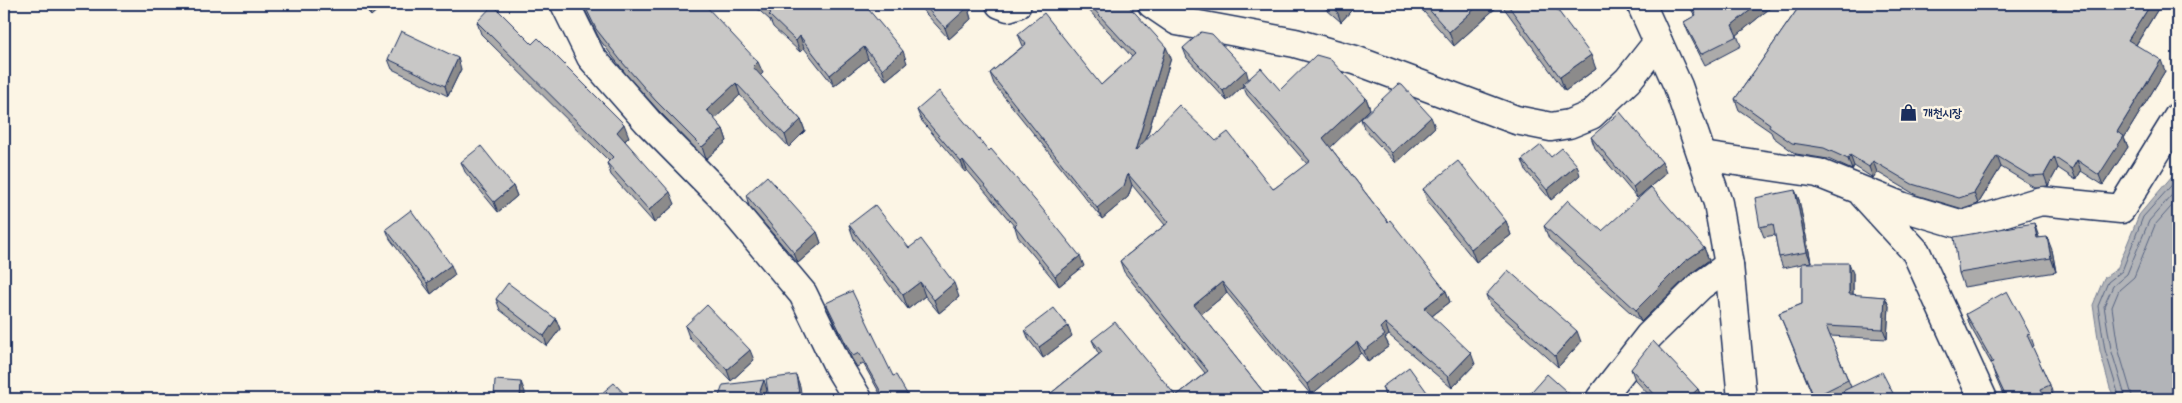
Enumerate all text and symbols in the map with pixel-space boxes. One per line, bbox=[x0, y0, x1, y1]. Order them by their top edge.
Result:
shop icon: 개천시장 bbox=[1899, 103, 1919, 123]
place label: 개천시장 bbox=[1923, 106, 1962, 121]

